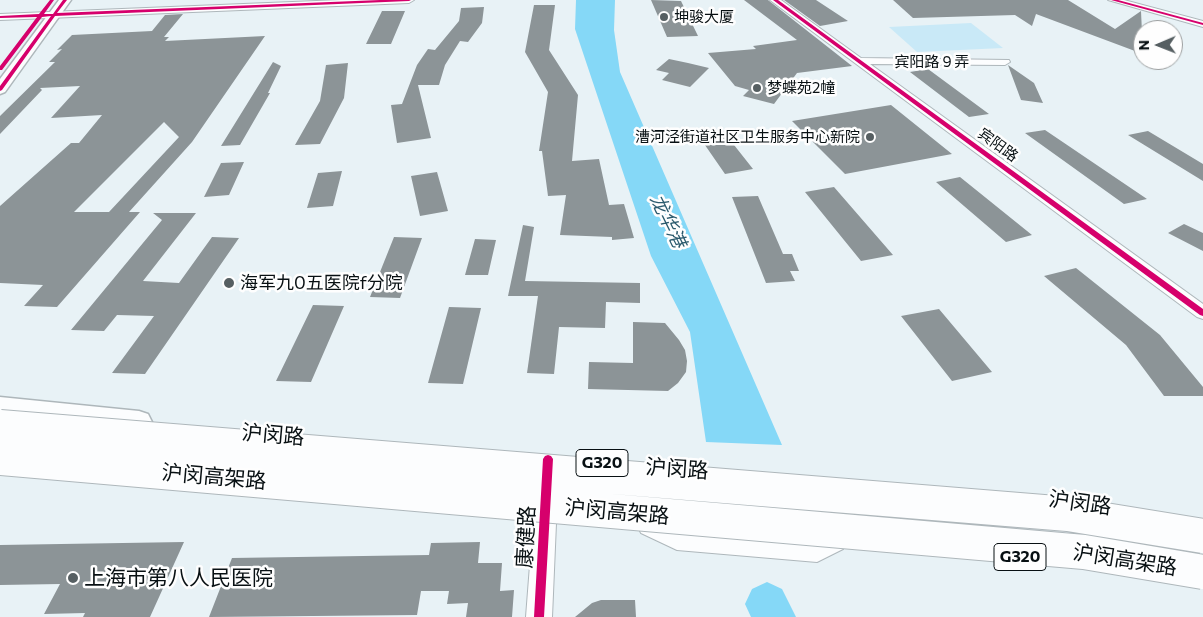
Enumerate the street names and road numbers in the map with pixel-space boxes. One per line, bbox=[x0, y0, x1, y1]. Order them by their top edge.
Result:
street label: 宾阳路 9 弄 bbox=[895, 53, 969, 71]
street label: 宾阳路 bbox=[975, 124, 1021, 166]
street label: 沪闵路 bbox=[241, 420, 305, 450]
road number: G320 bbox=[576, 449, 628, 476]
street label: 沪闵路 bbox=[645, 454, 709, 484]
street label: 沪闵高架路 bbox=[161, 460, 267, 494]
street label: 沪闵路 bbox=[1047, 486, 1113, 520]
street label: 沪闵高架路 bbox=[564, 495, 670, 529]
street label: 康健路 bbox=[512, 505, 540, 569]
street label: 沪闵高架路 bbox=[1071, 539, 1179, 581]
road number: G320 bbox=[994, 544, 1046, 570]

